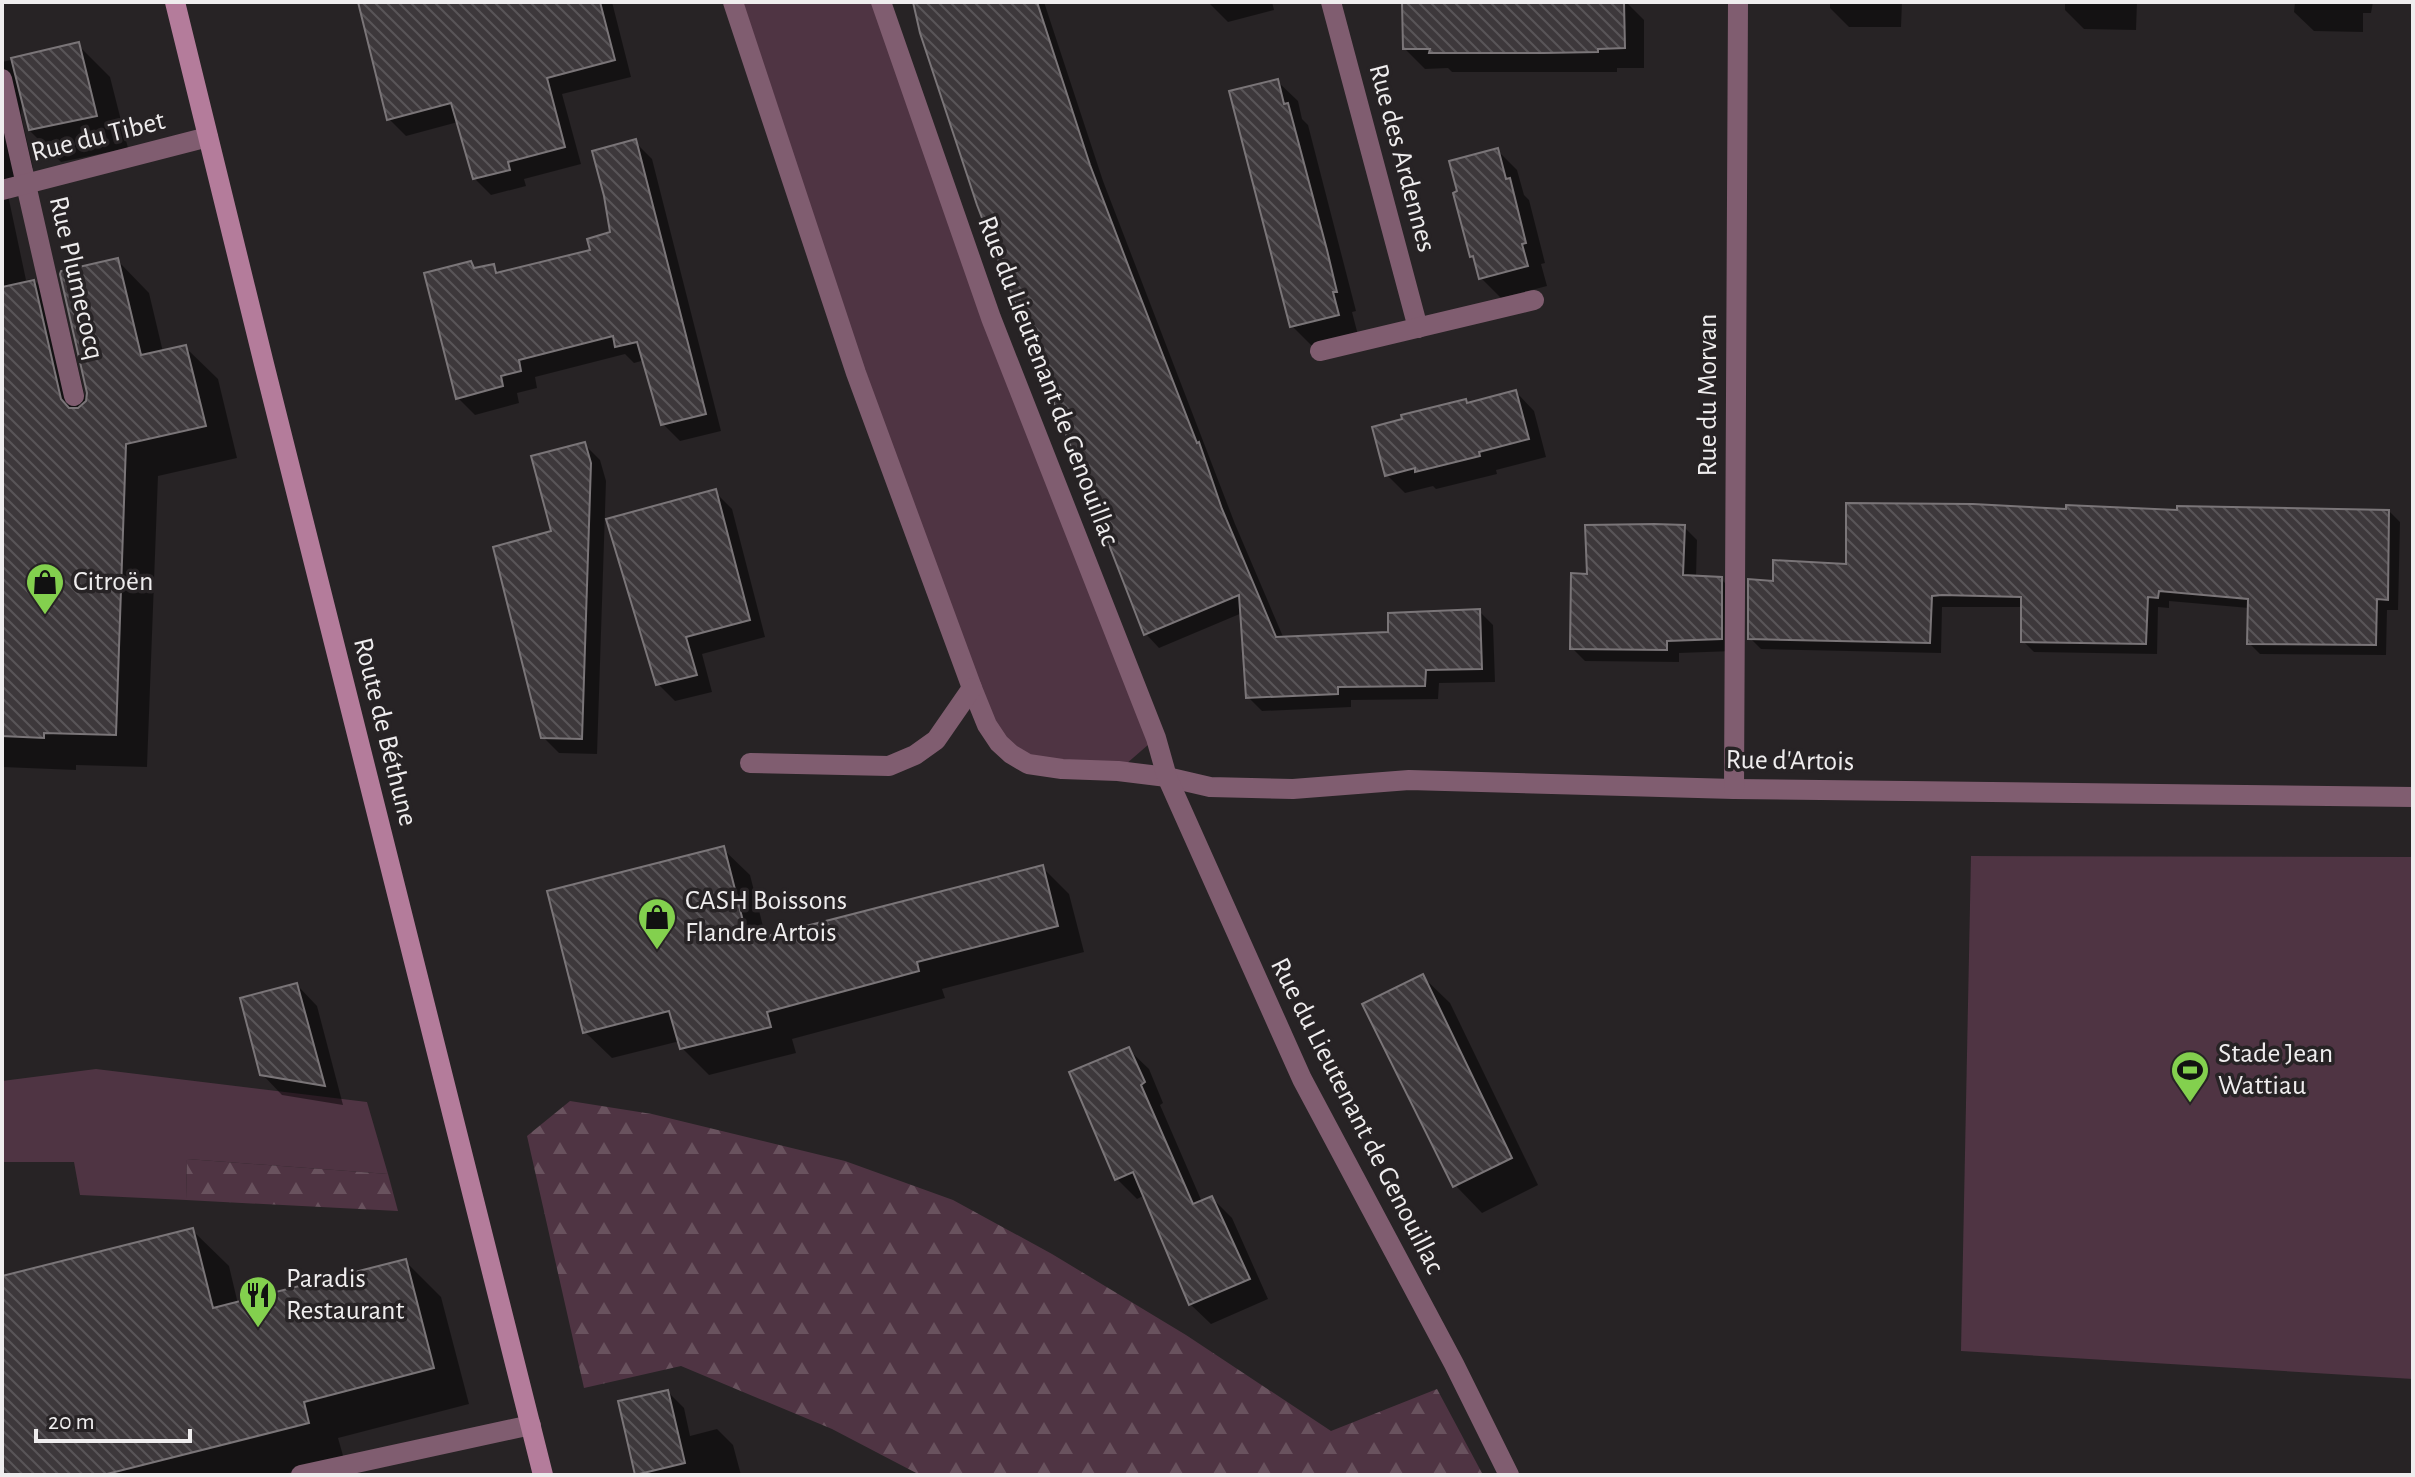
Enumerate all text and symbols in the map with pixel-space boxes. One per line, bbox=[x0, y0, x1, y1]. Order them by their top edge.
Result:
street label: Rue des Ardennes bbox=[1363, 61, 1441, 255]
street label: Rue du Tibet bbox=[28, 107, 168, 167]
street label: Rue Plumecocq bbox=[44, 193, 108, 363]
street label: Rue du Lieutenant de Genouillac bbox=[972, 212, 1124, 550]
street label: Rue du Morvan bbox=[1694, 313, 1722, 477]
shop icon: Citroën bbox=[24, 561, 66, 616]
place label: Citroën bbox=[73, 568, 153, 596]
street label: Route de Béthune bbox=[348, 635, 422, 829]
street label: Rue d'Artois bbox=[1725, 746, 1855, 776]
place label: CASH Boissons Flandre Artois bbox=[685, 887, 847, 947]
shop icon: CASH Boissons Flandre Artois bbox=[636, 896, 678, 951]
street label: Rue du Lieutenant de Genouillac bbox=[1265, 954, 1449, 1279]
place label: Stade Jean Wattiau bbox=[2218, 1040, 2333, 1100]
sports icon: Stade Jean Wattiau bbox=[2169, 1049, 2211, 1104]
place label: Paradis Restaurant bbox=[286, 1265, 405, 1325]
restaurant icon: Paradis Restaurant bbox=[237, 1274, 279, 1329]
scale bar bbox=[36, 1393, 190, 1443]
text: 20 m bbox=[48, 1410, 95, 1434]

